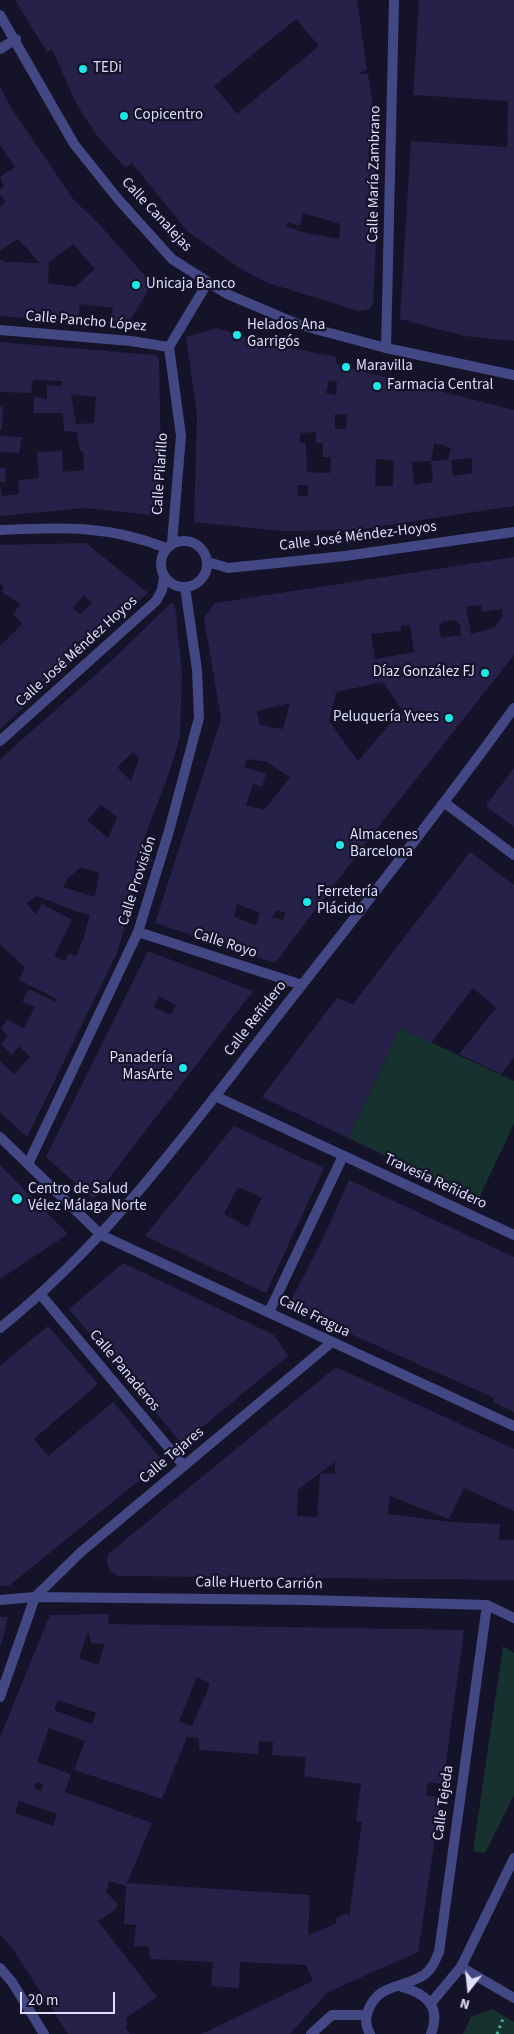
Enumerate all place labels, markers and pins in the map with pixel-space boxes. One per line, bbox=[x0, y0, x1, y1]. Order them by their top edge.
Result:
place label: TEDi bbox=[93, 60, 122, 78]
marker: TEDi bbox=[77, 63, 89, 75]
place label: Copicentro bbox=[134, 107, 203, 125]
marker: Copicentro bbox=[118, 110, 130, 122]
place label: Unicaja Banco bbox=[146, 276, 235, 294]
marker: Unicaja Banco bbox=[130, 279, 142, 291]
place label: Helados Ana Garrigós bbox=[247, 317, 325, 352]
marker: Helados Ana Garrigós bbox=[231, 329, 243, 341]
place label: Maravilla bbox=[356, 358, 413, 376]
marker: Maravilla bbox=[340, 361, 352, 373]
place label: Farmacia Central bbox=[387, 377, 493, 395]
marker: Farmacia Central bbox=[371, 380, 383, 392]
place label: Díaz González FJ bbox=[373, 664, 475, 682]
marker: Díaz González FJ bbox=[479, 667, 491, 679]
place label: Peluquería Yvees bbox=[333, 709, 439, 727]
marker: Peluquería Yvees bbox=[443, 712, 455, 724]
place label: Almacenes Barcelona bbox=[350, 827, 418, 862]
marker: Almacenes Barcelona bbox=[334, 839, 346, 851]
place label: Ferretería Plácido bbox=[317, 884, 378, 919]
marker: Ferretería Plácido bbox=[301, 896, 313, 908]
place label: Panadería MasArte bbox=[110, 1050, 173, 1085]
marker: Panadería MasArte bbox=[177, 1062, 189, 1074]
place label: Centro de Salud Vélez Málaga Norte bbox=[28, 1181, 147, 1216]
marker: Centro de Salud Vélez Málaga Norte bbox=[10, 1192, 24, 1206]

